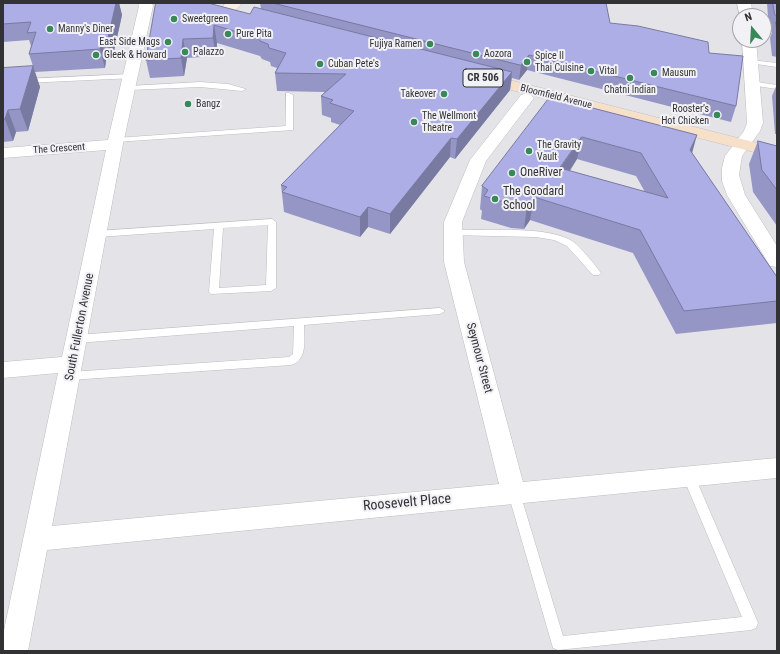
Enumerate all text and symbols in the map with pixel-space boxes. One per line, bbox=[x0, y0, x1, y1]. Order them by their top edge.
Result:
north arrow bbox=[732, 8, 772, 48]
text: N bbox=[743, 10, 754, 24]
place label: Sweetgreen bbox=[182, 13, 228, 25]
marker: Sweetgreen bbox=[169, 14, 179, 24]
place label: Manny's Diner bbox=[58, 23, 113, 35]
marker: Manny's Diner bbox=[45, 24, 55, 34]
place label: Pure Pita bbox=[236, 28, 272, 40]
marker: Pure Pita bbox=[223, 29, 233, 39]
place label: East Side Mags bbox=[99, 36, 160, 48]
marker: East Side Mags bbox=[163, 37, 173, 47]
place label: Fujiya Ramen bbox=[370, 38, 422, 50]
marker: Fujiya Ramen bbox=[425, 39, 435, 49]
place label: Palazzo bbox=[193, 46, 224, 58]
marker: Palazzo bbox=[180, 47, 190, 57]
place label: Aozora bbox=[484, 48, 512, 60]
place label: Gleek & Howard bbox=[104, 49, 167, 61]
marker: Aozora bbox=[471, 49, 481, 59]
marker: Gleek & Howard bbox=[91, 50, 101, 60]
place label: Spice II Thai Cuisine bbox=[535, 50, 584, 74]
marker: Spice II Thai Cuisine bbox=[522, 57, 532, 67]
place label: Cuban Pete's bbox=[328, 58, 379, 70]
marker: Cuban Pete's bbox=[315, 59, 325, 69]
place label: Vital bbox=[599, 65, 617, 77]
marker: Vital bbox=[586, 66, 596, 76]
place label: Mausum bbox=[662, 67, 696, 79]
marker: Mausum bbox=[649, 68, 659, 78]
road number: CR 506 bbox=[463, 69, 503, 87]
marker: Chatni Indian bbox=[625, 73, 635, 83]
street label: Bloomfield Avenue bbox=[519, 82, 593, 112]
place label: Chatni Indian bbox=[604, 84, 656, 96]
place label: Takeover bbox=[401, 88, 436, 100]
marker: Takeover bbox=[439, 89, 449, 99]
place label: Bangz bbox=[196, 98, 220, 110]
marker: Bangz bbox=[183, 99, 193, 109]
place label: Rooster’s Hot Chicken bbox=[661, 103, 709, 126]
place label: The Wellmont Theatre bbox=[422, 110, 476, 134]
marker: Rooster’s Hot Chicken bbox=[712, 110, 722, 120]
marker: The Wellmont Theatre bbox=[409, 117, 419, 127]
place label: The Gravity Vault bbox=[537, 139, 581, 162]
street label: The Crescent bbox=[33, 141, 85, 157]
marker: The Gravity Vault bbox=[524, 146, 534, 156]
place label: OneRiver bbox=[520, 166, 562, 180]
marker: OneRiver bbox=[507, 168, 517, 178]
place label: The Goodard School bbox=[503, 185, 564, 213]
marker: The Goodard School bbox=[490, 194, 500, 204]
street label: South Fullerton Avenue bbox=[63, 272, 97, 382]
street label: Seymour Street bbox=[463, 321, 495, 395]
street label: Roosevelt Place bbox=[362, 491, 452, 515]

